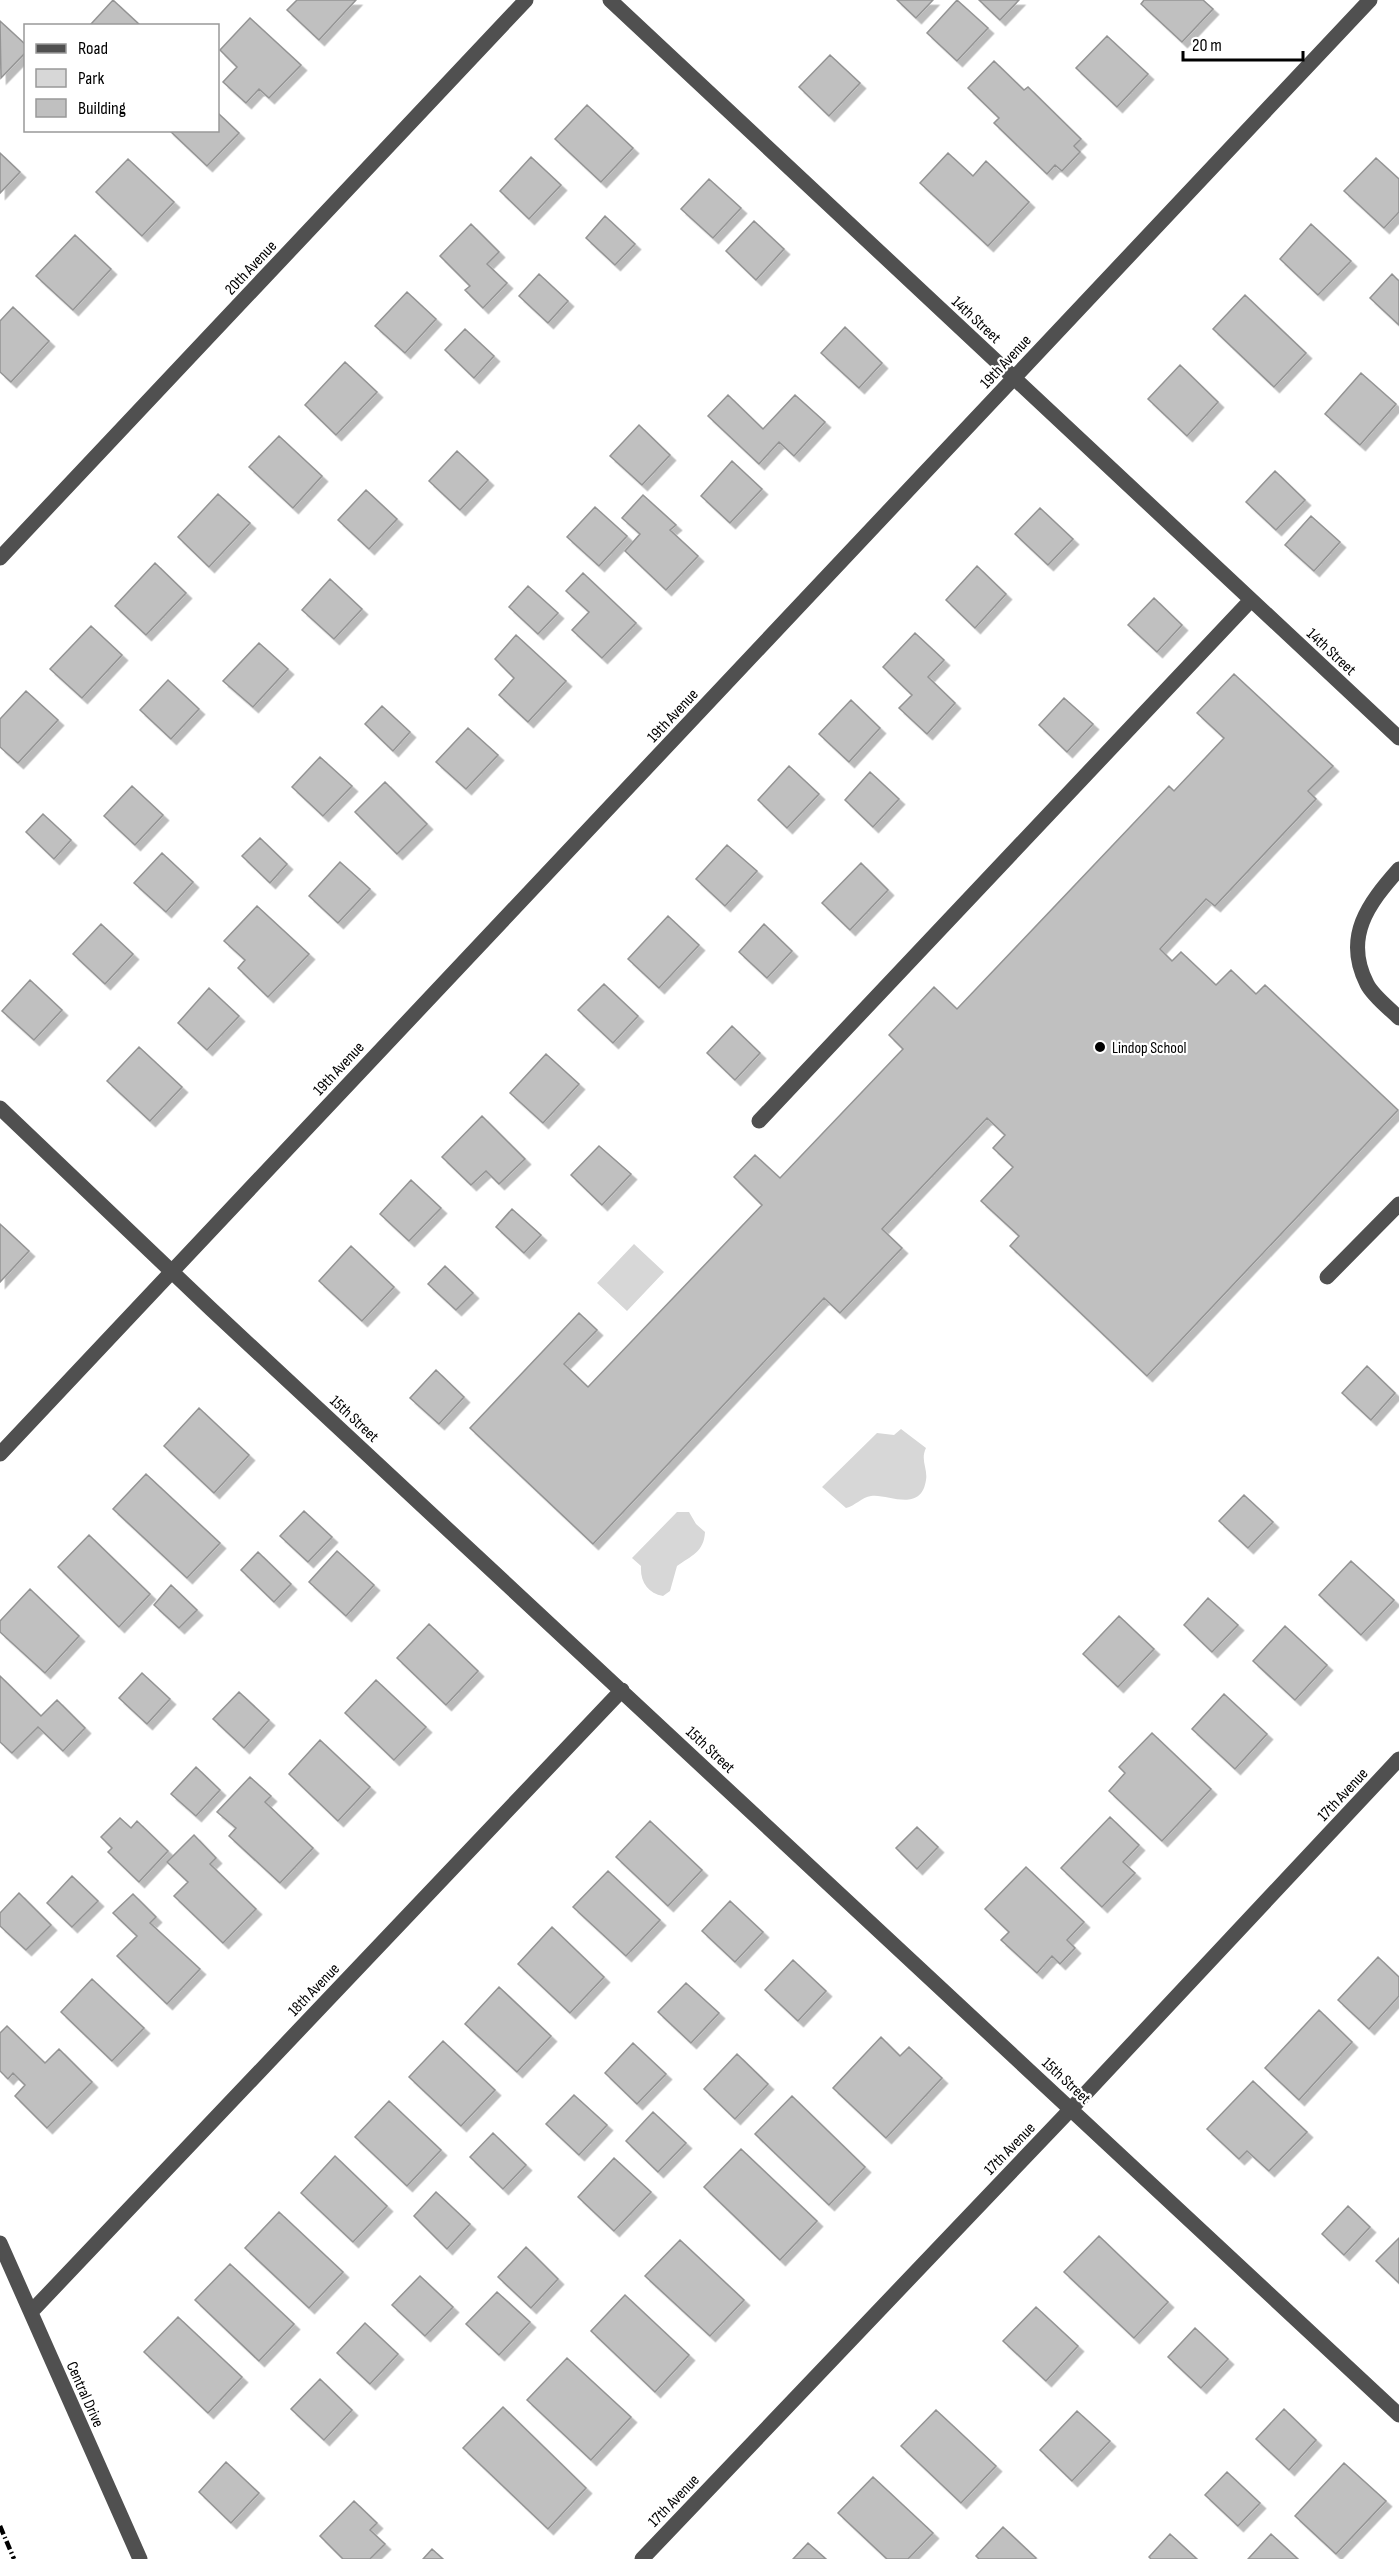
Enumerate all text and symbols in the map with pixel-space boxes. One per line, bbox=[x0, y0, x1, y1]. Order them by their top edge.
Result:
legend bbox=[24, 24, 219, 132]
scale bar bbox=[1183, 24, 1303, 62]
text: 20 m bbox=[1192, 35, 1222, 56]
text: Road bbox=[78, 38, 108, 59]
text: Park bbox=[78, 68, 104, 89]
text: Building bbox=[78, 98, 126, 119]
street label: 20th Avenue bbox=[221, 237, 281, 299]
street label: 14th Street bbox=[947, 293, 1005, 348]
street label: 19th Avenue bbox=[977, 331, 1036, 393]
street label: 14th Street bbox=[1302, 625, 1360, 680]
street label: 19th Avenue bbox=[644, 685, 703, 747]
street label: 19th Avenue bbox=[310, 1038, 369, 1100]
place label: Lindop School bbox=[1112, 1039, 1187, 1058]
marker: Lindop School bbox=[1093, 1040, 1107, 1054]
street label: 15th Street bbox=[326, 1392, 382, 1447]
street label: 15th Street bbox=[682, 1723, 738, 1778]
street label: 17th Avenue bbox=[1314, 1765, 1372, 1825]
street label: 18th Avenue bbox=[284, 1960, 344, 2020]
street label: 15th Street bbox=[1038, 2054, 1094, 2109]
street label: 17th Avenue bbox=[980, 2119, 1040, 2179]
street label: Central Drive bbox=[62, 2359, 108, 2430]
street label: 17th Avenue bbox=[644, 2471, 704, 2531]

